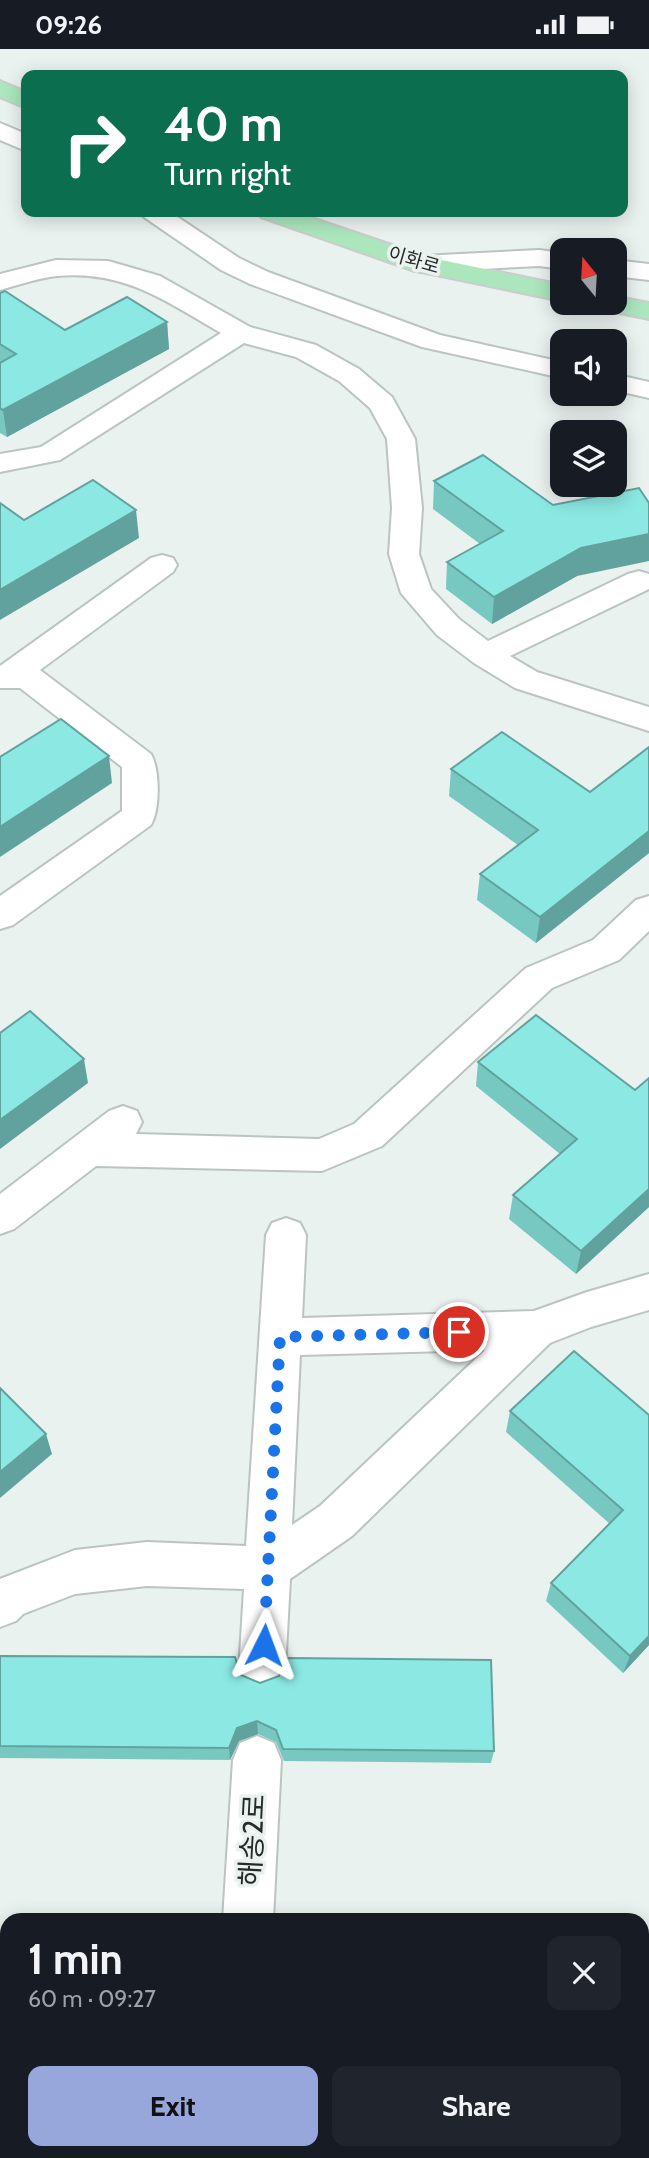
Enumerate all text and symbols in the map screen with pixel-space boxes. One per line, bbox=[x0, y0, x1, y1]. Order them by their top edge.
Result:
text: 09:26 bbox=[35, 9, 102, 41]
text: 40 m bbox=[164, 94, 283, 153]
icon: right bbox=[49, 98, 140, 189]
text: Turn right bbox=[164, 154, 291, 193]
north arrow bbox=[550, 238, 626, 315]
map controls bbox=[550, 238, 627, 497]
street label: 이화로 bbox=[386, 242, 442, 278]
button: sound bbox=[550, 329, 627, 406]
button: layers bbox=[550, 420, 627, 497]
pin bbox=[429, 1302, 489, 1362]
icon: arrive bbox=[440, 1313, 478, 1351]
position arrow bbox=[227, 1608, 301, 1682]
street label: 해송2로 bbox=[233, 1793, 271, 1887]
text: 1 min bbox=[28, 1933, 123, 1985]
button: close bbox=[547, 1936, 621, 2010]
text: 60 m · 09:27 bbox=[28, 1985, 156, 2013]
button: Exit bbox=[28, 2066, 318, 2146]
button: Share bbox=[332, 2066, 621, 2146]

